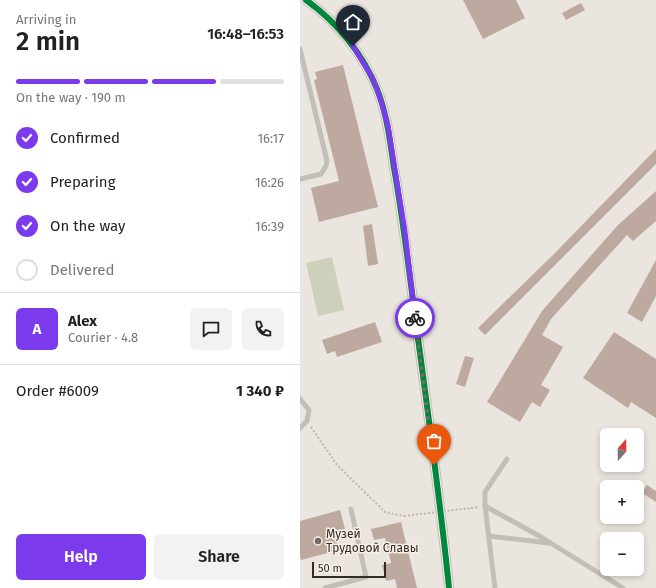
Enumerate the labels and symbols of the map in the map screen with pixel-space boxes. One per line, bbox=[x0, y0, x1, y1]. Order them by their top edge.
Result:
pin bbox=[336, 5, 370, 46]
courier bbox=[395, 298, 435, 338]
pin bbox=[417, 424, 451, 465]
north arrow bbox=[600, 428, 644, 472]
place label: Музей Трудовой Славы bbox=[326, 527, 419, 555]
marker: Музей Трудовой Славы bbox=[313, 536, 323, 546]
scale bar bbox=[312, 560, 386, 579]

